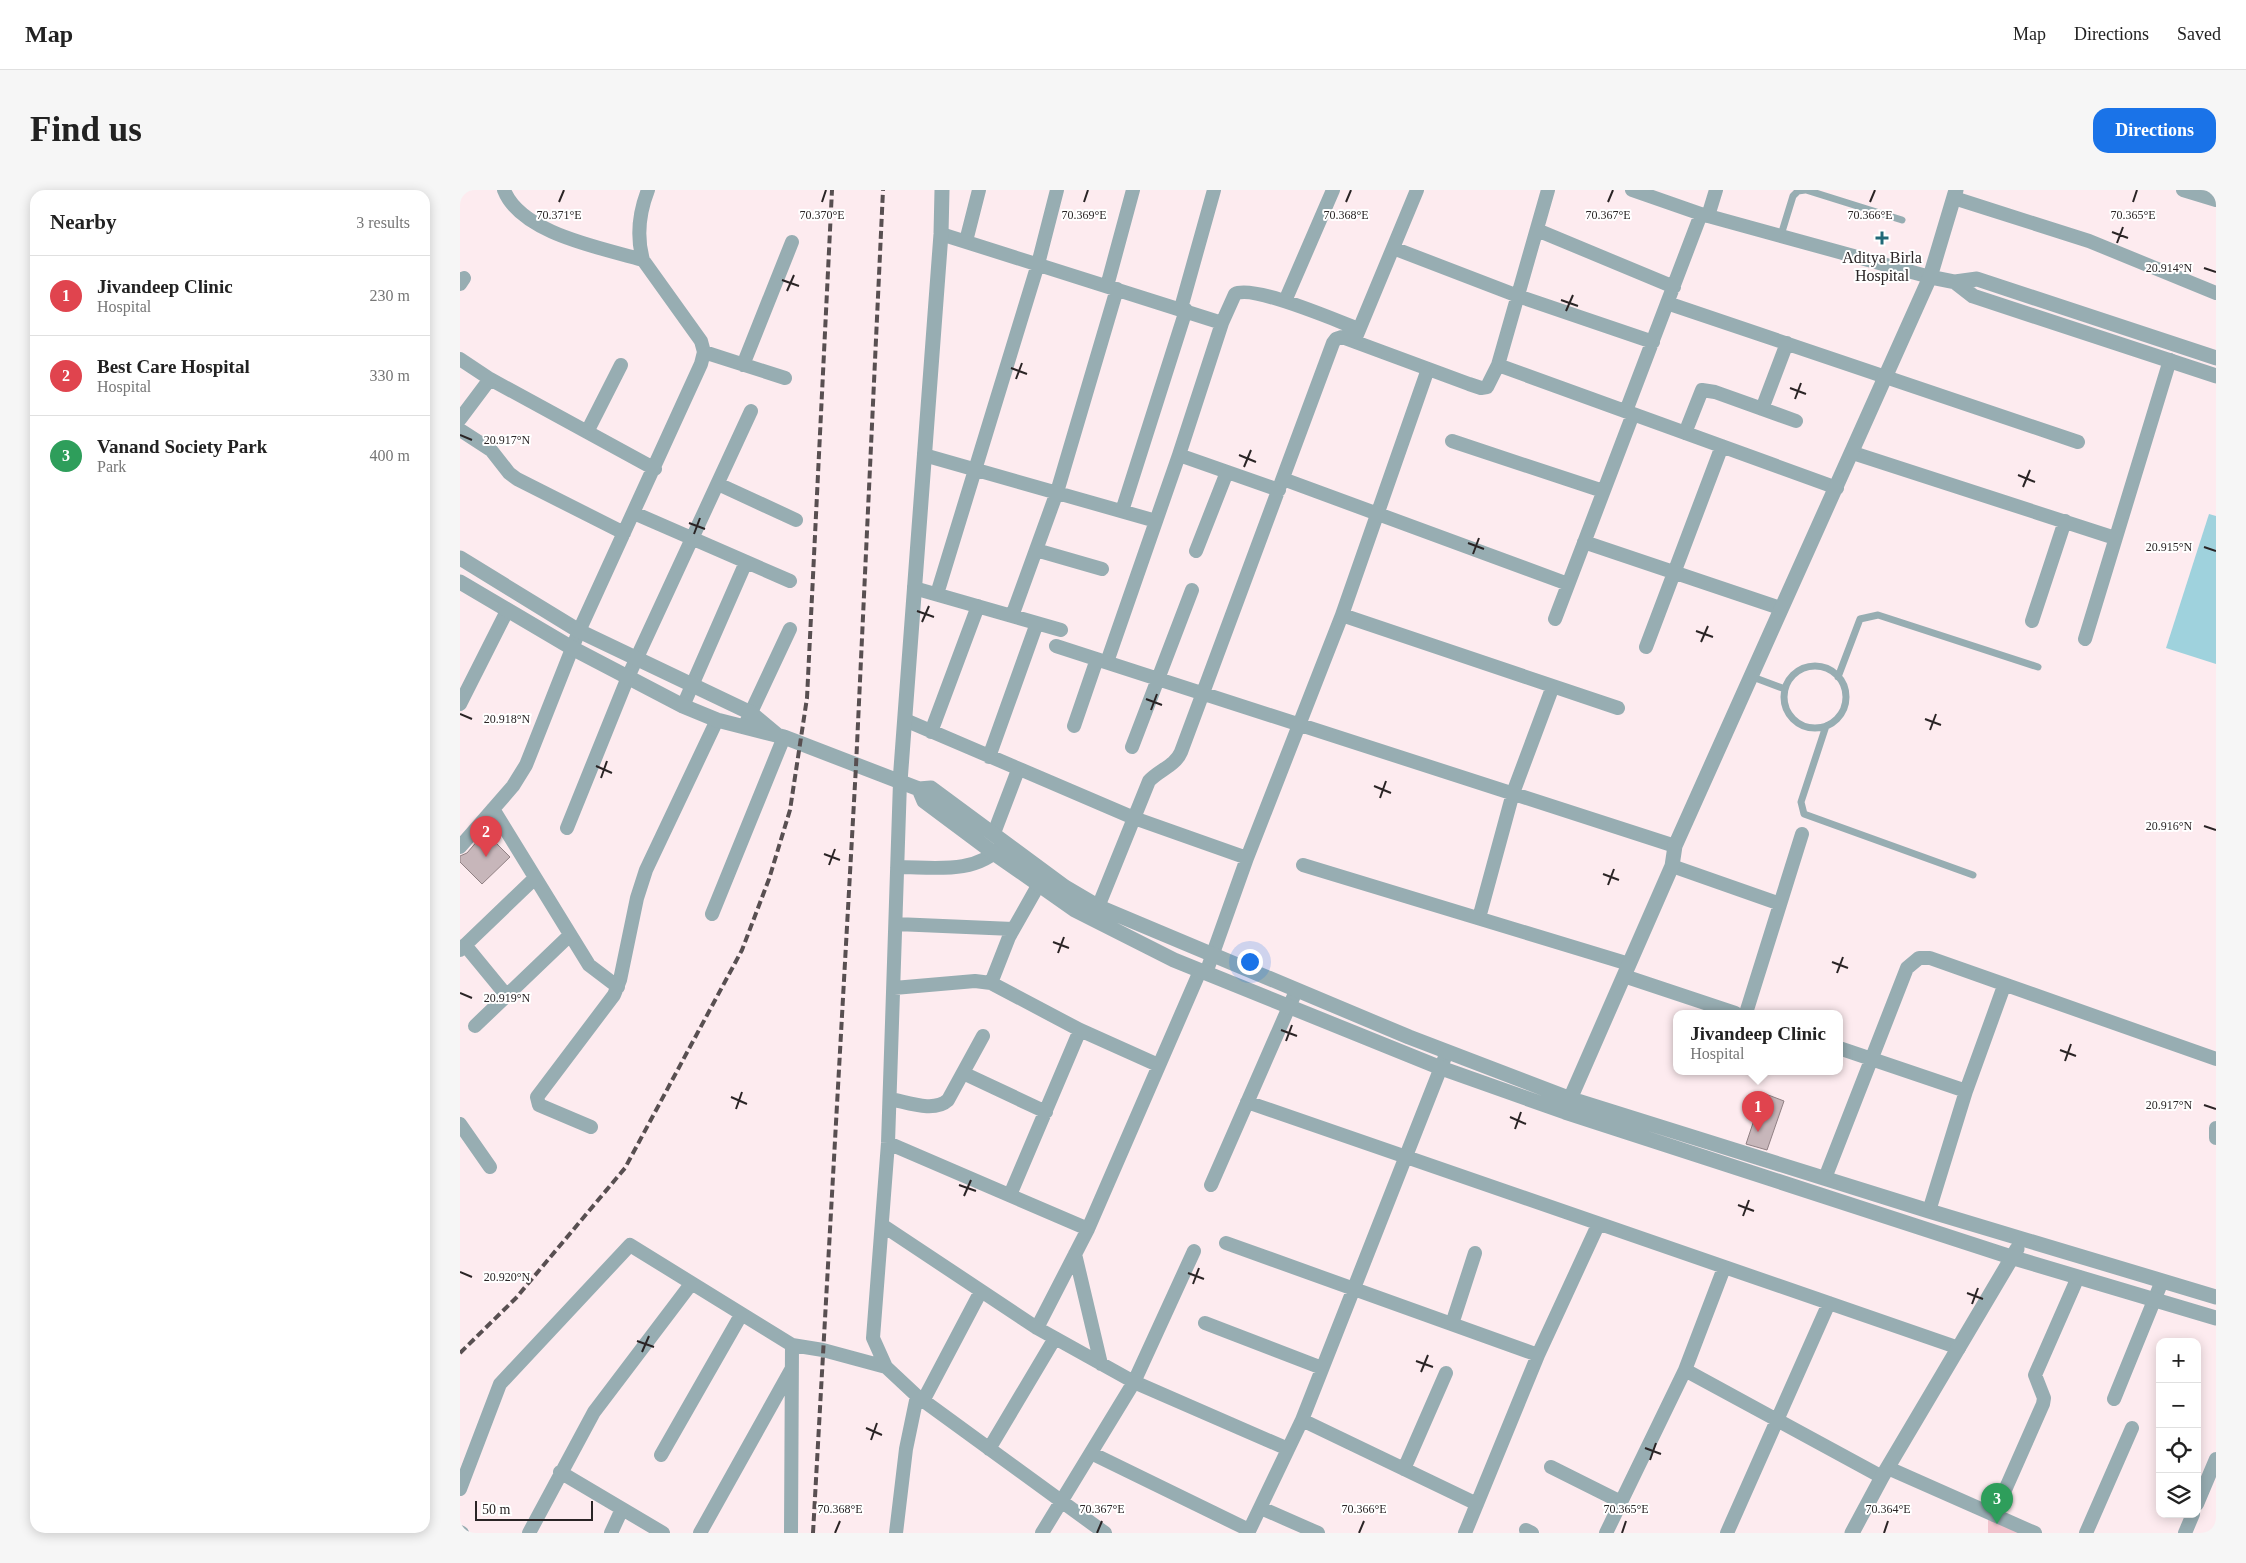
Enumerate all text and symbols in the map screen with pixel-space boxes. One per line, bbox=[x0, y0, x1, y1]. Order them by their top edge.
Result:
text: Map bbox=[25, 21, 73, 47]
text: Map bbox=[2013, 24, 2046, 44]
text: Directions bbox=[2074, 24, 2149, 44]
text: Saved bbox=[2177, 24, 2221, 44]
button: Directions bbox=[2093, 108, 2216, 153]
text: Find us bbox=[30, 110, 142, 149]
text: 70.371°E bbox=[536, 208, 582, 222]
text: 70.370°E bbox=[799, 208, 845, 222]
text: 70.369°E bbox=[1061, 208, 1107, 222]
text: 70.368°E bbox=[1323, 208, 1369, 222]
text: 70.367°E bbox=[1585, 208, 1631, 222]
text: 70.366°E bbox=[1847, 208, 1893, 222]
text: 70.365°E bbox=[2110, 208, 2156, 222]
text: Nearby bbox=[50, 210, 117, 234]
text: 3 results bbox=[356, 214, 410, 231]
marker: Aditya Birla Hospital bbox=[1875, 231, 1889, 245]
place label: Aditya Birla Hospital bbox=[1842, 249, 1922, 285]
text: 20.914°N bbox=[2146, 261, 2193, 275]
text: Jivandeep Clinic bbox=[97, 276, 233, 297]
text: 1 bbox=[62, 287, 70, 304]
text: 230 m bbox=[370, 287, 410, 304]
text: Hospital bbox=[97, 298, 151, 315]
text: Best Care Hospital bbox=[97, 356, 250, 377]
text: 2 bbox=[62, 367, 70, 384]
text: 330 m bbox=[370, 367, 410, 384]
text: Hospital bbox=[97, 378, 151, 395]
text: 20.917°N bbox=[484, 433, 531, 447]
text: Vanand Society Park bbox=[97, 436, 267, 457]
text: 3 bbox=[62, 447, 70, 464]
text: 400 m bbox=[370, 447, 410, 464]
text: Park bbox=[97, 458, 126, 475]
text: 20.915°N bbox=[2146, 540, 2193, 554]
text: 20.918°N bbox=[484, 712, 531, 726]
pin: 2 bbox=[470, 816, 502, 857]
text: 20.916°N bbox=[2146, 819, 2193, 833]
your location bbox=[1237, 949, 1263, 975]
text: 20.919°N bbox=[484, 991, 531, 1005]
popup bbox=[1673, 1010, 1843, 1075]
text: Jivandeep Clinic bbox=[1690, 1023, 1826, 1044]
text: Hospital bbox=[1690, 1045, 1744, 1062]
pin: 1 bbox=[1742, 1091, 1774, 1132]
text: 20.917°N bbox=[2146, 1098, 2193, 1112]
text: 20.920°N bbox=[484, 1270, 531, 1284]
map controls bbox=[2156, 1338, 2201, 1518]
button: + bbox=[2156, 1338, 2201, 1383]
button: − bbox=[2156, 1383, 2201, 1428]
button: locate bbox=[2156, 1428, 2201, 1473]
button: layers bbox=[2156, 1473, 2201, 1518]
pin: 3 bbox=[1981, 1483, 2013, 1524]
scale bar bbox=[475, 1498, 592, 1521]
text: 50 m bbox=[482, 1502, 510, 1517]
text: 70.368°E bbox=[817, 1502, 863, 1516]
text: 70.367°E bbox=[1079, 1502, 1125, 1516]
text: 70.366°E bbox=[1341, 1502, 1387, 1516]
text: 70.365°E bbox=[1603, 1502, 1649, 1516]
text: 70.364°E bbox=[1865, 1502, 1911, 1516]

